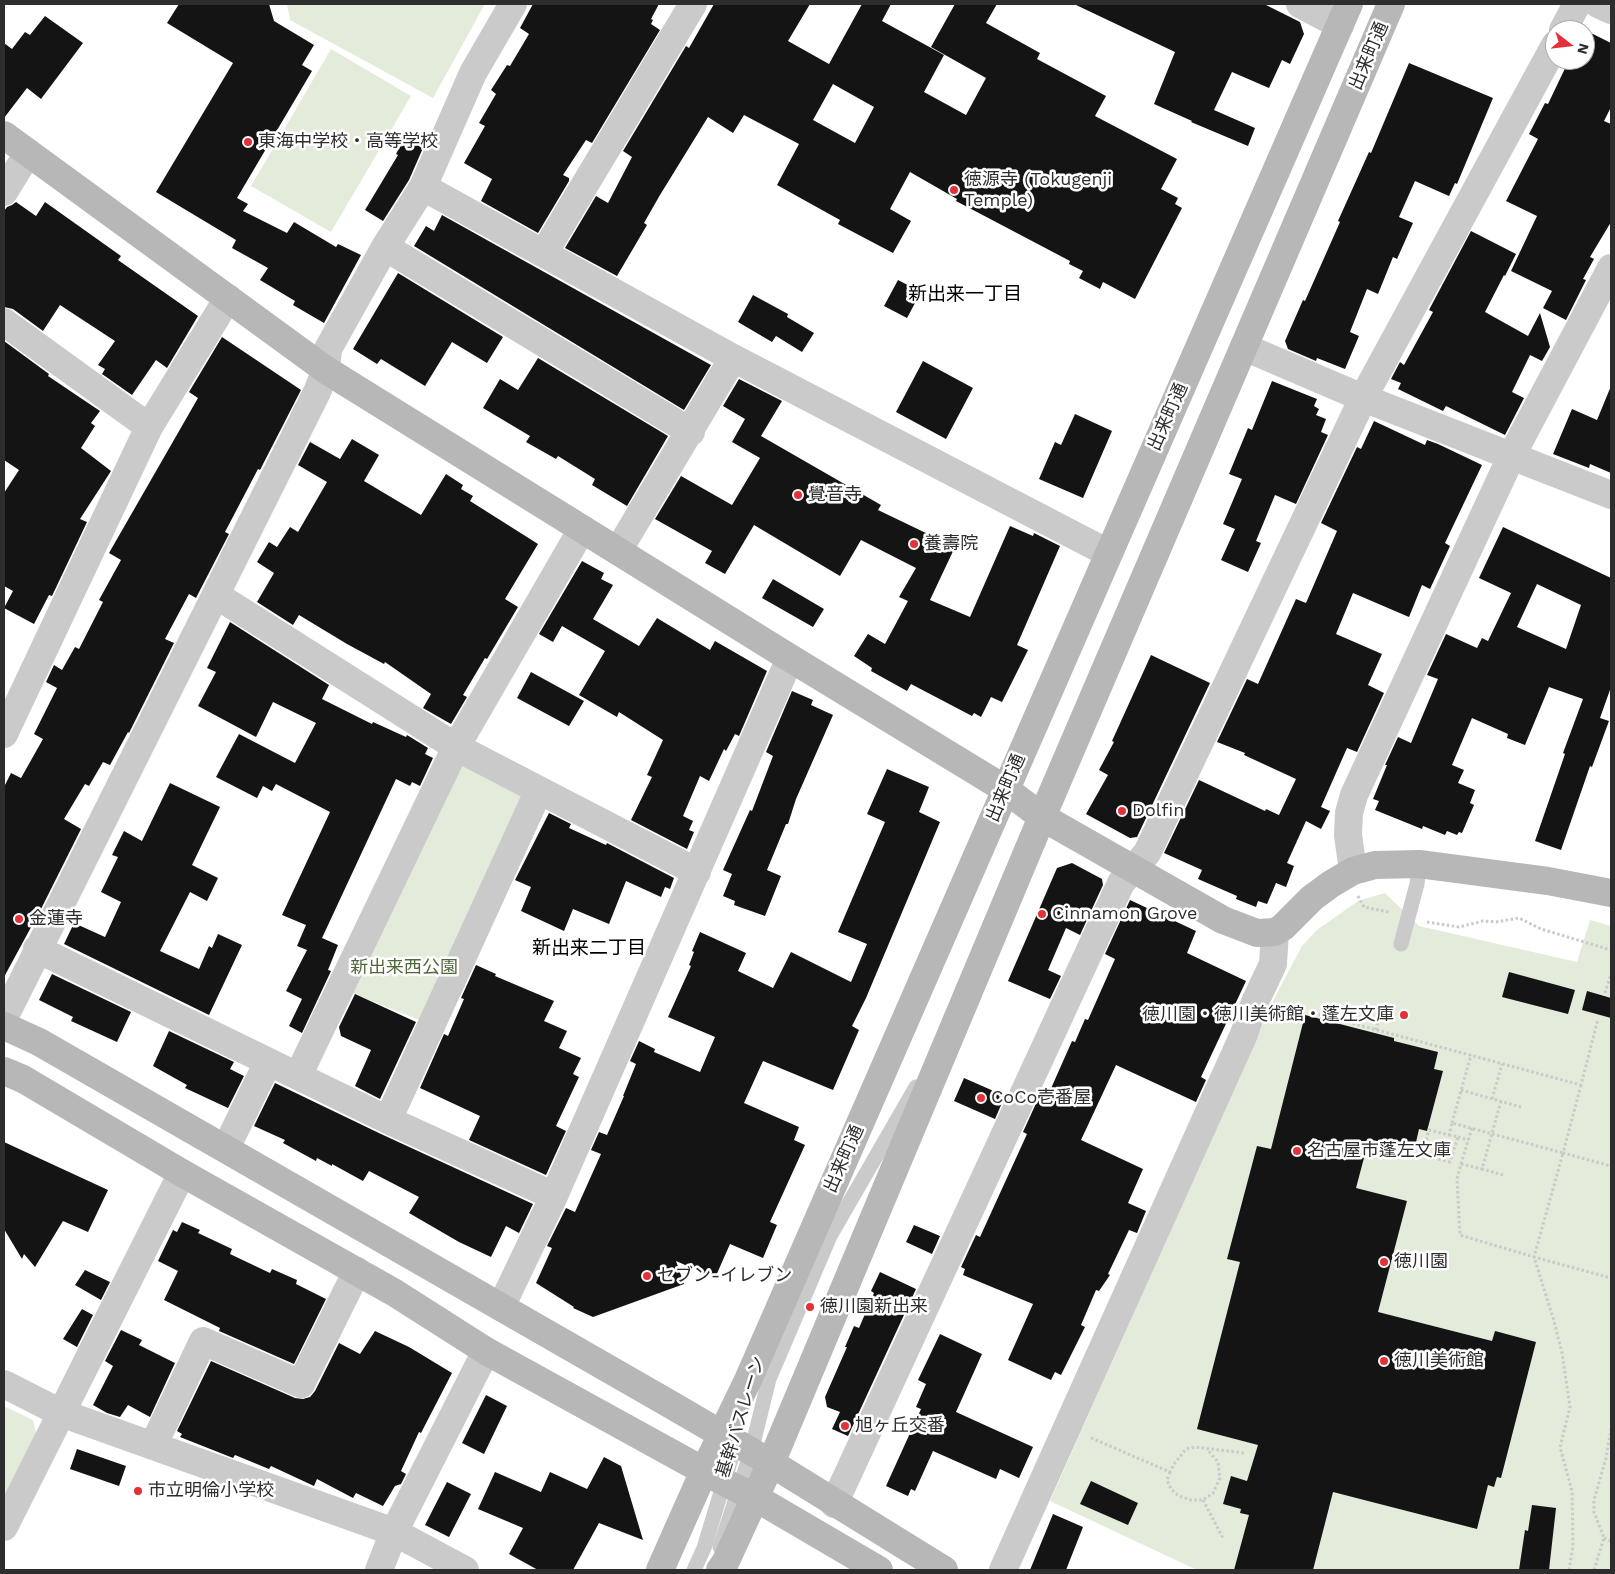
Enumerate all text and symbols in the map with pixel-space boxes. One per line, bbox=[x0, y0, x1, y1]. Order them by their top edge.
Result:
street label: 出来町通 bbox=[1345, 19, 1393, 93]
north arrow bbox=[1545, 20, 1595, 70]
text: N bbox=[1574, 42, 1593, 56]
place label: 東海中学校・高等学校 bbox=[258, 131, 438, 153]
marker: 東海中学校・高等学校 bbox=[242, 136, 254, 148]
place label: 徳源寺 (Tokugenji Temple) bbox=[964, 169, 1112, 212]
marker: 徳源寺 (Tokugenji Temple) bbox=[948, 184, 960, 196]
district label: 新出来一丁目 bbox=[908, 283, 1022, 305]
street label: 出来町通 bbox=[1143, 380, 1193, 454]
place label: 覺音寺 bbox=[808, 484, 862, 506]
marker: 覺音寺 bbox=[792, 489, 804, 501]
place label: 養壽院 bbox=[924, 533, 978, 555]
marker: 養壽院 bbox=[908, 538, 920, 550]
street label: 出来町通 bbox=[982, 751, 1030, 825]
place label: Dolfin bbox=[1132, 800, 1184, 822]
marker: Dolfin bbox=[1116, 805, 1128, 817]
place label: Cinnamon Grove bbox=[1052, 903, 1197, 925]
place label: 金蓮寺 bbox=[29, 908, 83, 930]
marker: Cinnamon Grove bbox=[1036, 908, 1048, 920]
marker: 金蓮寺 bbox=[13, 913, 25, 925]
district label: 新出来二丁目 bbox=[532, 937, 646, 959]
park label: 新出来西公園 bbox=[350, 957, 458, 979]
place label: 徳川園・徳川美術館・蓬左文庫 bbox=[1142, 1004, 1394, 1026]
marker: 徳川園・徳川美術館・蓬左文庫 bbox=[1398, 1009, 1410, 1021]
place label: CoCo壱番屋 bbox=[991, 1087, 1091, 1109]
marker: CoCo壱番屋 bbox=[975, 1092, 987, 1104]
street label: 出来町通 bbox=[819, 1122, 869, 1196]
place label: 名古屋市蓬左文庫 bbox=[1307, 1140, 1451, 1162]
marker: 名古屋市蓬左文庫 bbox=[1291, 1145, 1303, 1157]
place label: 徳川園 bbox=[1394, 1251, 1448, 1273]
marker: 徳川園 bbox=[1378, 1256, 1390, 1268]
place label: セブン-イレブン bbox=[657, 1265, 792, 1287]
marker: セブン-イレブン bbox=[641, 1270, 653, 1282]
place label: 徳川園新出来 bbox=[820, 1296, 928, 1318]
marker: 徳川園新出来 bbox=[804, 1301, 816, 1313]
place label: 徳川美術館 bbox=[1394, 1350, 1484, 1372]
street label: 基幹バスレーン bbox=[712, 1354, 770, 1480]
marker: 徳川美術館 bbox=[1378, 1355, 1390, 1367]
place label: 旭ヶ丘交番 bbox=[855, 1415, 945, 1437]
marker: 旭ヶ丘交番 bbox=[839, 1420, 851, 1432]
place label: 市立明倫小学校 bbox=[148, 1480, 274, 1502]
marker: 市立明倫小学校 bbox=[132, 1485, 144, 1497]

